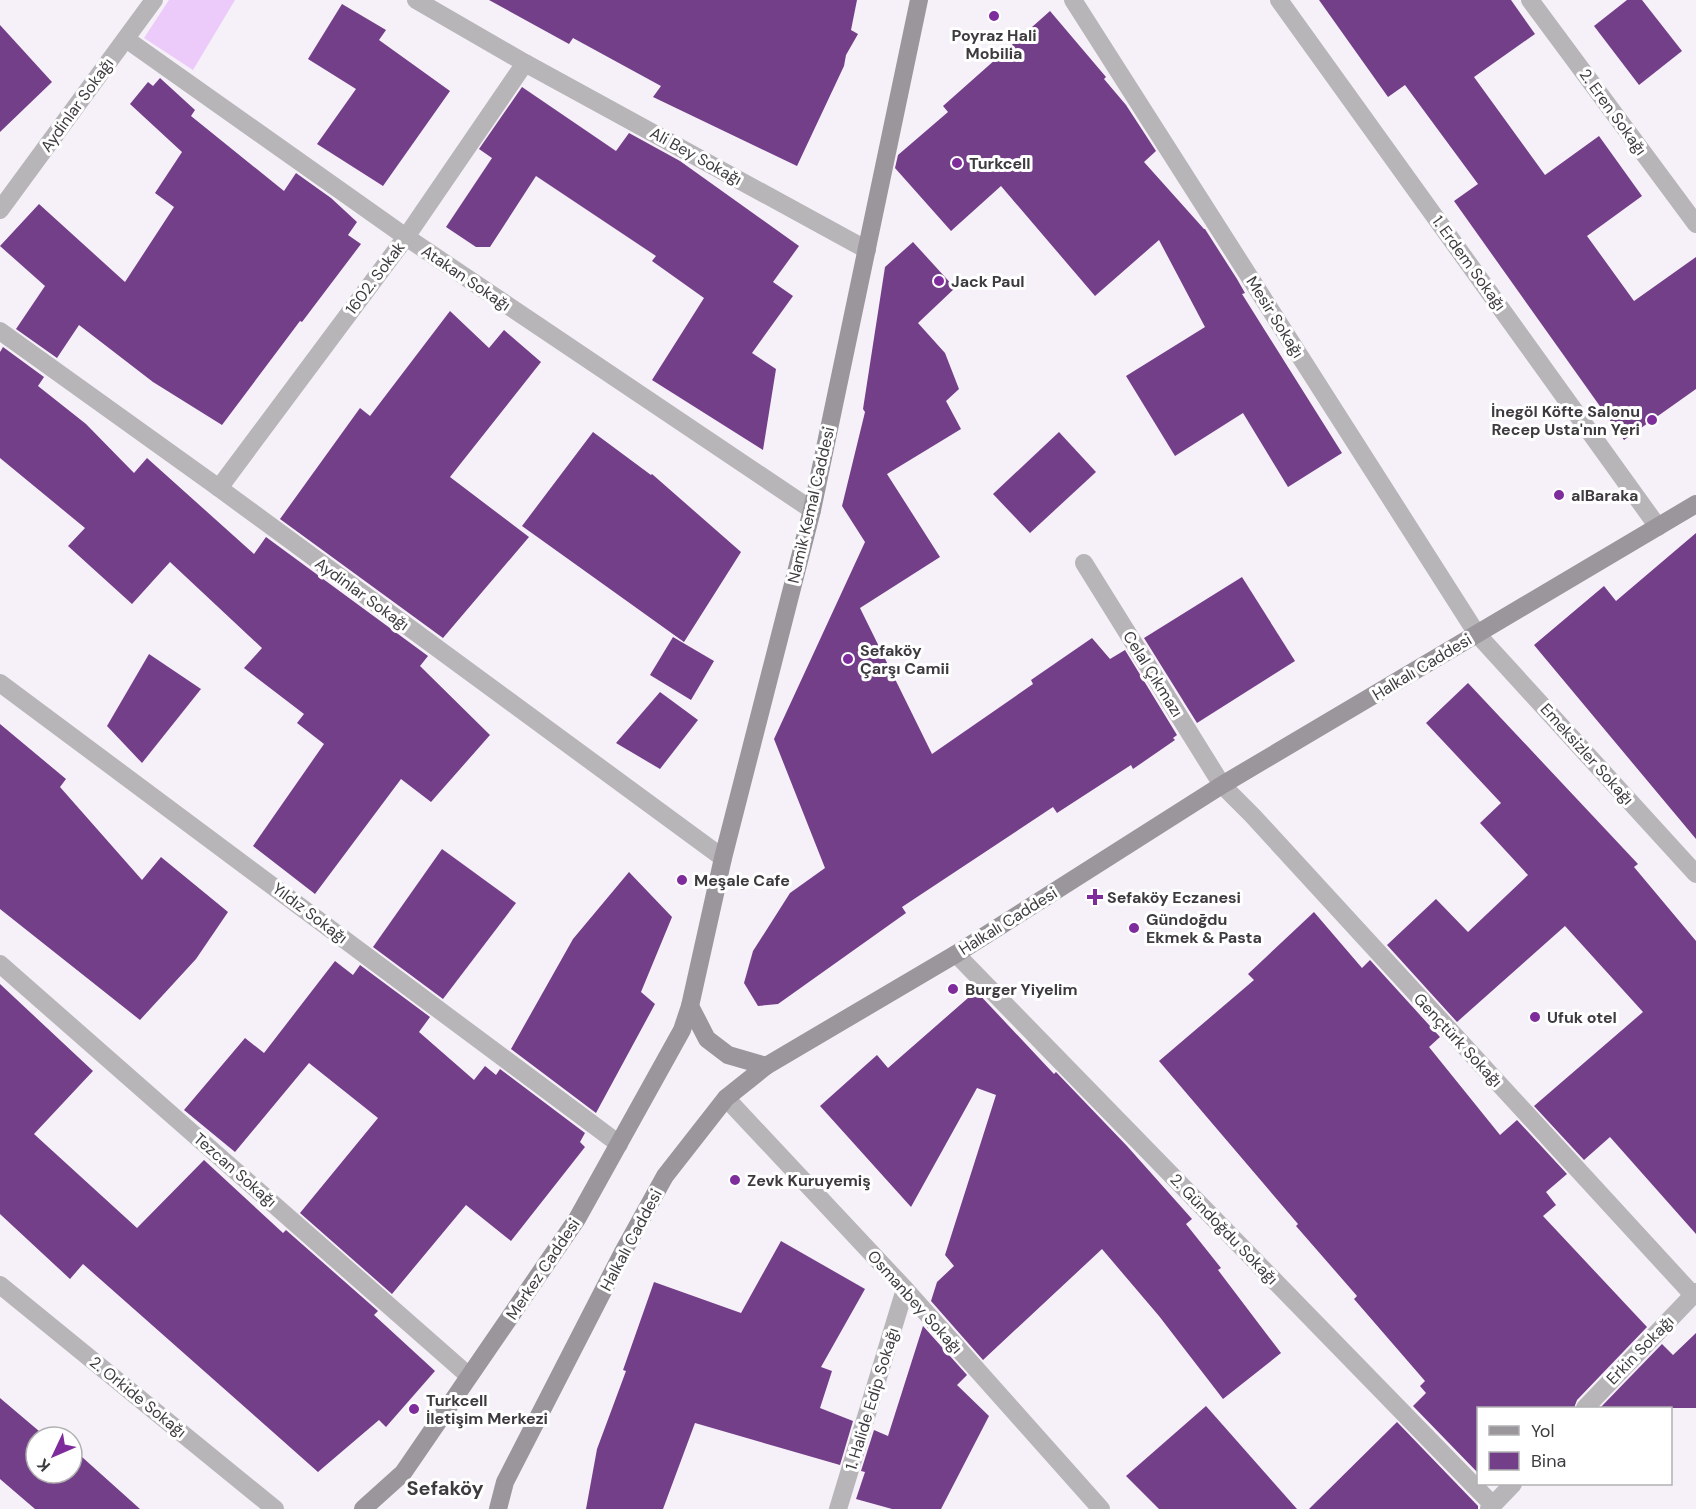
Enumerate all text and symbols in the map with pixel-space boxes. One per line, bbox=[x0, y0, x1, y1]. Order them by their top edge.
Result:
marker: Poyraz Hali Mobilia bbox=[987, 9, 1001, 23]
place label: Poyraz Hali Mobilia bbox=[951, 25, 1037, 64]
street label: Aydinlar Sokağı bbox=[36, 54, 118, 156]
street label: 2. Eren Sokağı bbox=[1575, 65, 1651, 159]
street label: Ali Bey Sokağı bbox=[646, 122, 746, 190]
place label: Turkcell bbox=[969, 153, 1031, 174]
marker: Turkcell bbox=[950, 156, 964, 170]
street label: 1. Erdem Sokağı bbox=[1427, 211, 1511, 315]
street label: 1602. Sokak bbox=[341, 237, 409, 319]
street label: Atakan Sokağı bbox=[417, 240, 515, 316]
place label: Jack Paul bbox=[951, 271, 1025, 292]
street label: Mesir Sokağı bbox=[1242, 272, 1308, 362]
marker: Jack Paul bbox=[932, 274, 946, 288]
place label: İnegöl Köfte Salonu Recep Usta'nın Yeri bbox=[1491, 401, 1640, 440]
marker: İnegöl Köfte Salonu Recep Usta'nın Yeri bbox=[1645, 413, 1659, 427]
street label: Namik Kemal Caddesi bbox=[783, 425, 839, 585]
place label: alBaraka bbox=[1571, 485, 1638, 506]
marker: alBaraka bbox=[1552, 488, 1566, 502]
street label: Aydinlar Sokağı bbox=[311, 553, 413, 635]
street label: Celal Çıkmazı bbox=[1118, 627, 1188, 721]
street label: Halkalı Caddesi bbox=[1368, 629, 1476, 705]
place label: Sefaköy Çarşı Camii bbox=[860, 640, 949, 679]
marker: Sefaköy Çarşı Camii bbox=[841, 652, 855, 666]
street label: Emeksizler Sokağı bbox=[1536, 699, 1638, 809]
place label: Meşale Cafe bbox=[694, 870, 790, 891]
marker: Meşale Cafe bbox=[675, 873, 689, 887]
street label: Yıldız Sokağı bbox=[268, 878, 352, 948]
street label: Halkalı Caddesi bbox=[955, 882, 1061, 960]
place label: Sefaköy Eczanesi bbox=[1107, 887, 1241, 908]
marker: Sefaköy Eczanesi bbox=[1088, 890, 1102, 904]
place label: Gündoğdu Ekmek & Pasta bbox=[1146, 909, 1262, 948]
marker: Gündoğdu Ekmek & Pasta bbox=[1127, 921, 1141, 935]
place label: Burger Yiyelim bbox=[965, 979, 1077, 1000]
marker: Burger Yiyelim bbox=[946, 982, 960, 996]
street label: Gençtürk Sokağı bbox=[1409, 989, 1507, 1091]
place label: Ufuk otel bbox=[1547, 1007, 1617, 1028]
marker: Ufuk otel bbox=[1528, 1010, 1542, 1024]
street label: Tezcan Sokağı bbox=[189, 1128, 281, 1212]
street label: 2. Gündoğdu Sokağı bbox=[1166, 1169, 1282, 1289]
place label: Zevk Kuruyemiş bbox=[747, 1170, 871, 1191]
marker: Zevk Kuruyemiş bbox=[728, 1173, 742, 1187]
street label: Halkalı Caddesi bbox=[595, 1185, 667, 1295]
street label: Merkez Caddesi bbox=[501, 1214, 585, 1324]
street label: Osmanbey Sokağı bbox=[863, 1246, 967, 1358]
street label: Erkin Sokağı bbox=[1602, 1311, 1678, 1389]
street label: 1. Halide Edip Sokağı bbox=[840, 1325, 904, 1473]
street label: 2. Orkide Sokağı bbox=[85, 1352, 191, 1442]
place label: Turkcell İletişim Merkezi bbox=[426, 1390, 548, 1429]
marker: Turkcell İletişim Merkezi bbox=[407, 1402, 421, 1416]
legend bbox=[1477, 1407, 1672, 1485]
text: Yol bbox=[1531, 1419, 1555, 1443]
north arrow bbox=[24, 1425, 84, 1485]
text: Bina bbox=[1531, 1449, 1566, 1473]
text: K bbox=[32, 1454, 55, 1476]
district label: Sefaköy bbox=[407, 1475, 483, 1501]

